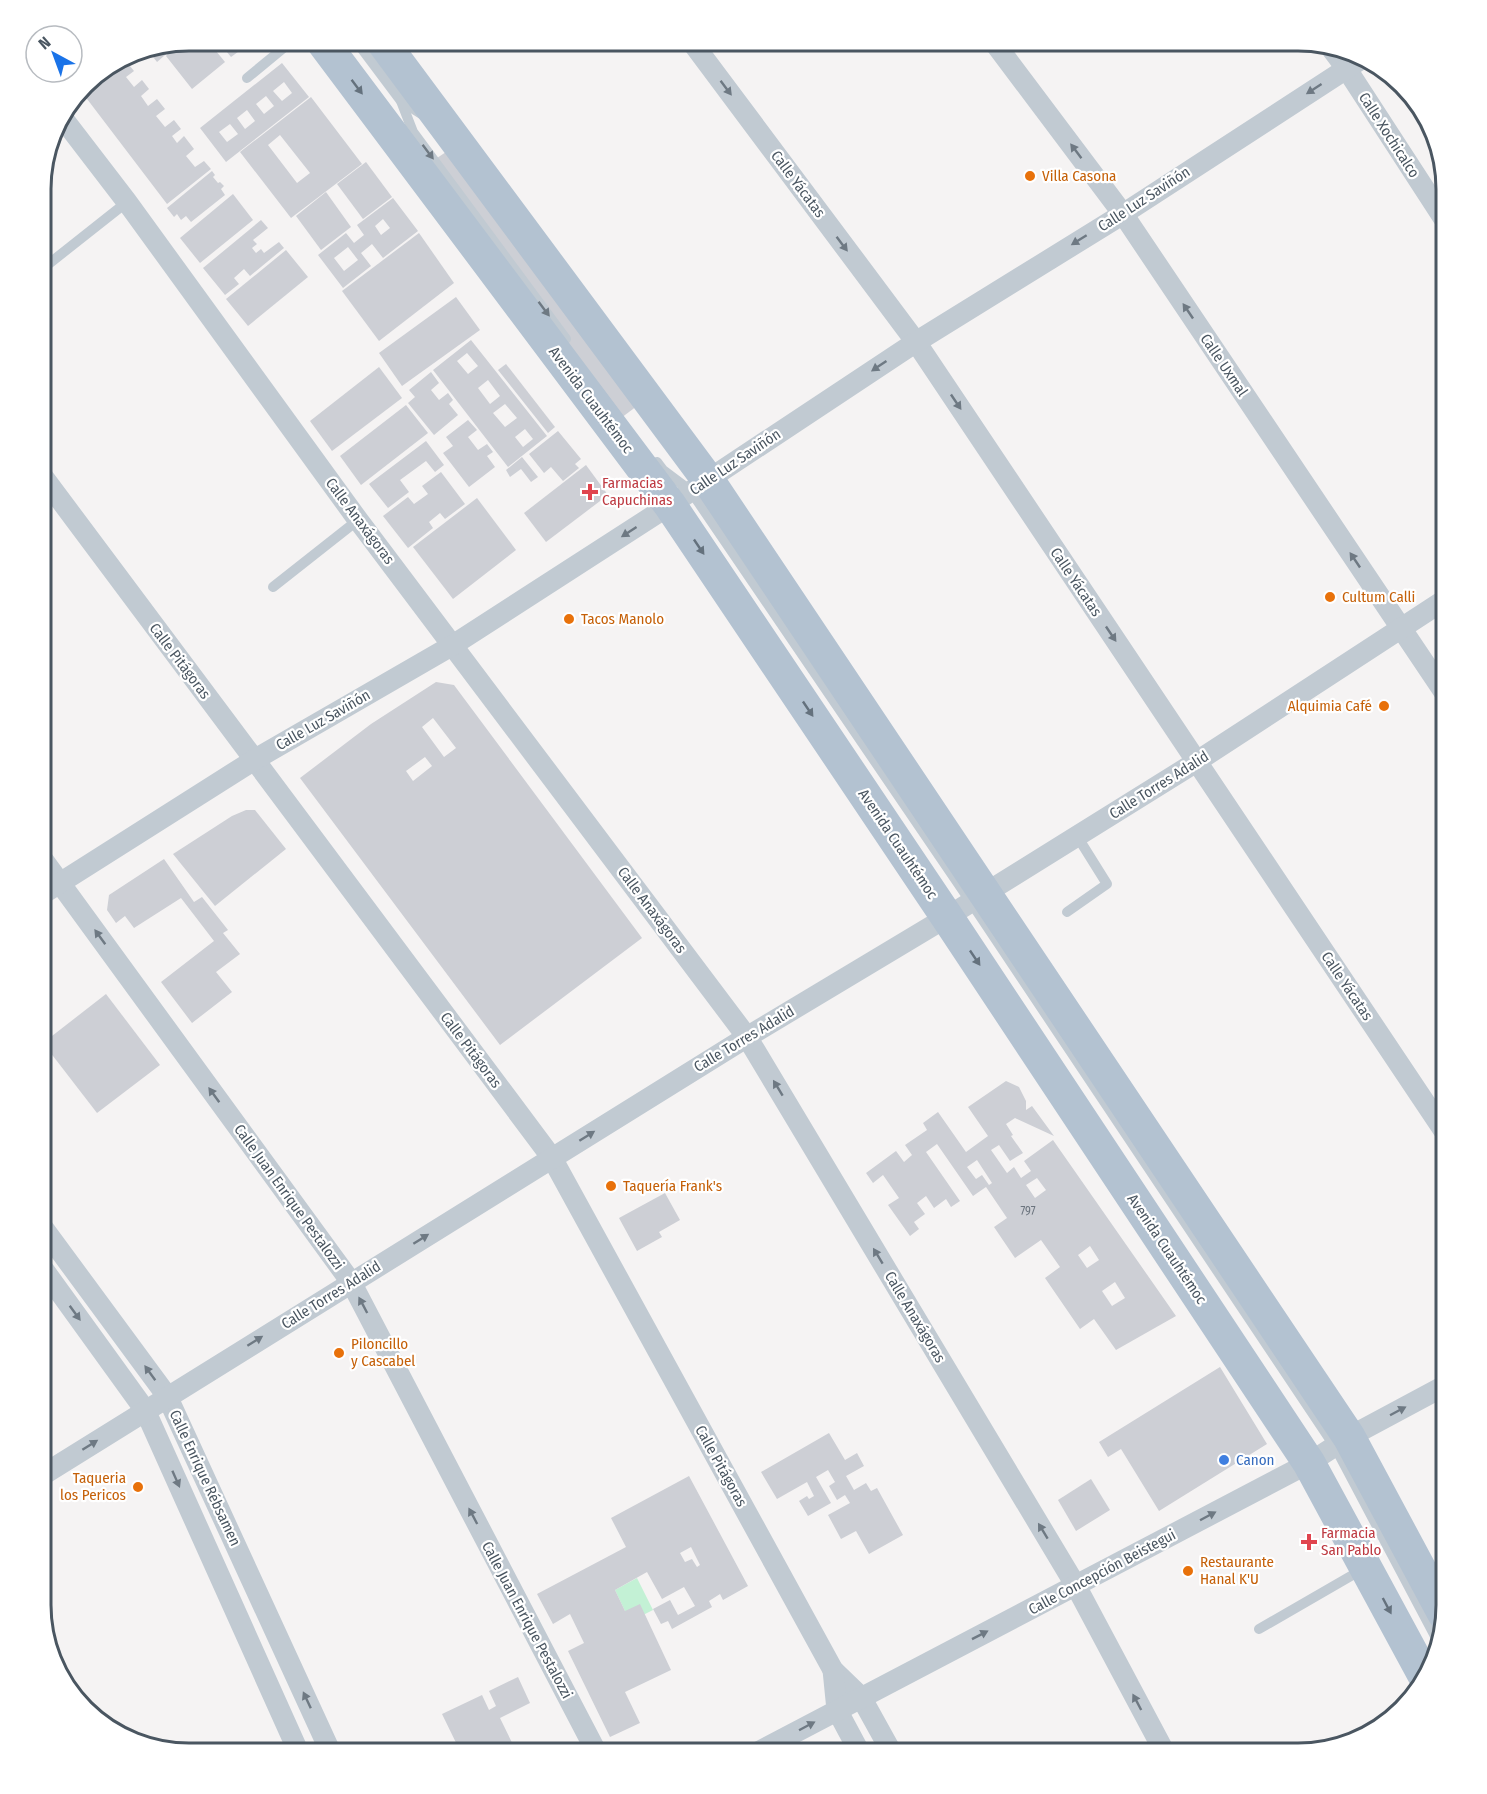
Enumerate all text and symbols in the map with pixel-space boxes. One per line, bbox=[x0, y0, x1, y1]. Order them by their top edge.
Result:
north arrow bbox=[24, 24, 84, 84]
text: N bbox=[35, 33, 54, 53]
one-way arrow bbox=[351, 80, 363, 95]
one-way arrow bbox=[719, 80, 731, 95]
one-way arrow bbox=[1306, 84, 1322, 95]
street label: Calle Xochicalco bbox=[1355, 89, 1423, 181]
one-way arrow bbox=[1069, 143, 1082, 159]
one-way arrow bbox=[421, 145, 433, 160]
street label: Calle Yácatas bbox=[767, 147, 829, 221]
street label: Calle Luz Saviñón bbox=[1095, 163, 1193, 235]
place label: Villa Casona bbox=[1042, 167, 1116, 185]
marker: Villa Casona bbox=[1023, 169, 1037, 183]
one-way arrow bbox=[1071, 235, 1087, 246]
one-way arrow bbox=[836, 236, 848, 251]
one-way arrow bbox=[537, 301, 549, 316]
one-way arrow bbox=[1182, 302, 1193, 319]
street label: Calle Uxmal bbox=[1197, 330, 1251, 400]
street label: Avenida Cuauhtémoc bbox=[545, 343, 637, 457]
one-way arrow bbox=[870, 361, 887, 372]
one-way arrow bbox=[950, 394, 962, 410]
street label: Calle Luz Saviñón bbox=[686, 425, 784, 499]
street label: Calle Anaxágoras bbox=[322, 474, 398, 568]
place label: Farmacias Capuchinas bbox=[602, 474, 672, 509]
marker: Farmacias Capuchinas bbox=[583, 485, 597, 499]
one-way arrow bbox=[621, 526, 637, 538]
one-way arrow bbox=[693, 539, 705, 555]
street label: Calle Yácatas bbox=[1046, 544, 1106, 620]
one-way arrow bbox=[1349, 552, 1361, 568]
place label: Cultum Calli bbox=[1342, 588, 1415, 606]
marker: Cultum Calli bbox=[1323, 590, 1337, 604]
place label: Tacos Manolo bbox=[581, 610, 664, 628]
marker: Tacos Manolo bbox=[562, 612, 576, 626]
street label: Calle Pitágoras bbox=[146, 620, 214, 702]
one-way arrow bbox=[1105, 626, 1116, 643]
street label: Calle Luz Saviñón bbox=[273, 686, 373, 754]
place label: Alquimia Café bbox=[1288, 697, 1372, 715]
marker: Alquimia Café bbox=[1377, 699, 1391, 713]
one-way arrow bbox=[802, 701, 813, 718]
street label: Calle Torres Adalid bbox=[1106, 747, 1212, 823]
street label: Avenida Cuauhtémoc bbox=[855, 786, 942, 903]
street label: Calle Anaxágoras bbox=[614, 863, 690, 957]
one-way arrow bbox=[94, 930, 106, 946]
street label: Calle Yácatas bbox=[1317, 948, 1377, 1024]
one-way arrow bbox=[969, 950, 980, 967]
street label: Calle Torres Adalid bbox=[691, 1002, 797, 1076]
street label: Calle Pitágoras bbox=[437, 1009, 505, 1091]
one-way arrow bbox=[773, 1080, 784, 1096]
one-way arrow bbox=[209, 1087, 221, 1102]
street label: Calle Juan Enrique Pestalozzi bbox=[230, 1121, 348, 1273]
one-way arrow bbox=[579, 1130, 595, 1141]
place label: Taquería Frank's bbox=[623, 1177, 722, 1195]
marker: Taquería Frank's bbox=[604, 1179, 618, 1193]
street label: Avenida Cuauhtémoc bbox=[1124, 1191, 1211, 1308]
house number: 797 bbox=[1020, 1204, 1036, 1218]
one-way arrow bbox=[413, 1233, 429, 1244]
one-way arrow bbox=[873, 1248, 884, 1264]
street label: Calle Torres Adalid bbox=[278, 1257, 384, 1333]
street label: Calle Anaxágoras bbox=[881, 1268, 949, 1366]
one-way arrow bbox=[358, 1297, 368, 1314]
one-way arrow bbox=[69, 1305, 81, 1321]
place label: Piloncillo y Cascabel bbox=[351, 1335, 415, 1370]
one-way arrow bbox=[247, 1336, 264, 1347]
marker: Piloncillo y Cascabel bbox=[332, 1346, 346, 1360]
one-way arrow bbox=[145, 1366, 157, 1381]
one-way arrow bbox=[1390, 1406, 1407, 1416]
street label: Calle Enrique Rébsamen bbox=[166, 1407, 244, 1549]
street label: Calle Pitágoras bbox=[691, 1422, 751, 1510]
one-way arrow bbox=[82, 1439, 98, 1450]
place label: Canon bbox=[1236, 1451, 1275, 1469]
marker: Canon bbox=[1217, 1453, 1231, 1467]
place label: Taqueria los Pericos bbox=[60, 1469, 126, 1504]
one-way arrow bbox=[172, 1470, 181, 1488]
marker: Taqueria los Pericos bbox=[131, 1480, 145, 1494]
one-way arrow bbox=[468, 1507, 478, 1524]
one-way arrow bbox=[1200, 1511, 1217, 1521]
one-way arrow bbox=[1037, 1523, 1048, 1539]
place label: Farmacia San Pablo bbox=[1321, 1524, 1382, 1559]
street label: Calle Concepción Beistegui bbox=[1025, 1526, 1179, 1618]
marker: Farmacia San Pablo bbox=[1302, 1535, 1316, 1549]
street label: Calle Juan Enrique Pestalozzi bbox=[478, 1538, 576, 1702]
place label: Restaurante Hanal K'U bbox=[1200, 1553, 1274, 1588]
marker: Restaurante Hanal K'U bbox=[1181, 1564, 1195, 1578]
one-way arrow bbox=[1382, 1598, 1392, 1615]
one-way arrow bbox=[971, 1631, 989, 1641]
one-way arrow bbox=[302, 1691, 312, 1709]
one-way arrow bbox=[1132, 1693, 1142, 1710]
one-way arrow bbox=[799, 1721, 816, 1731]

